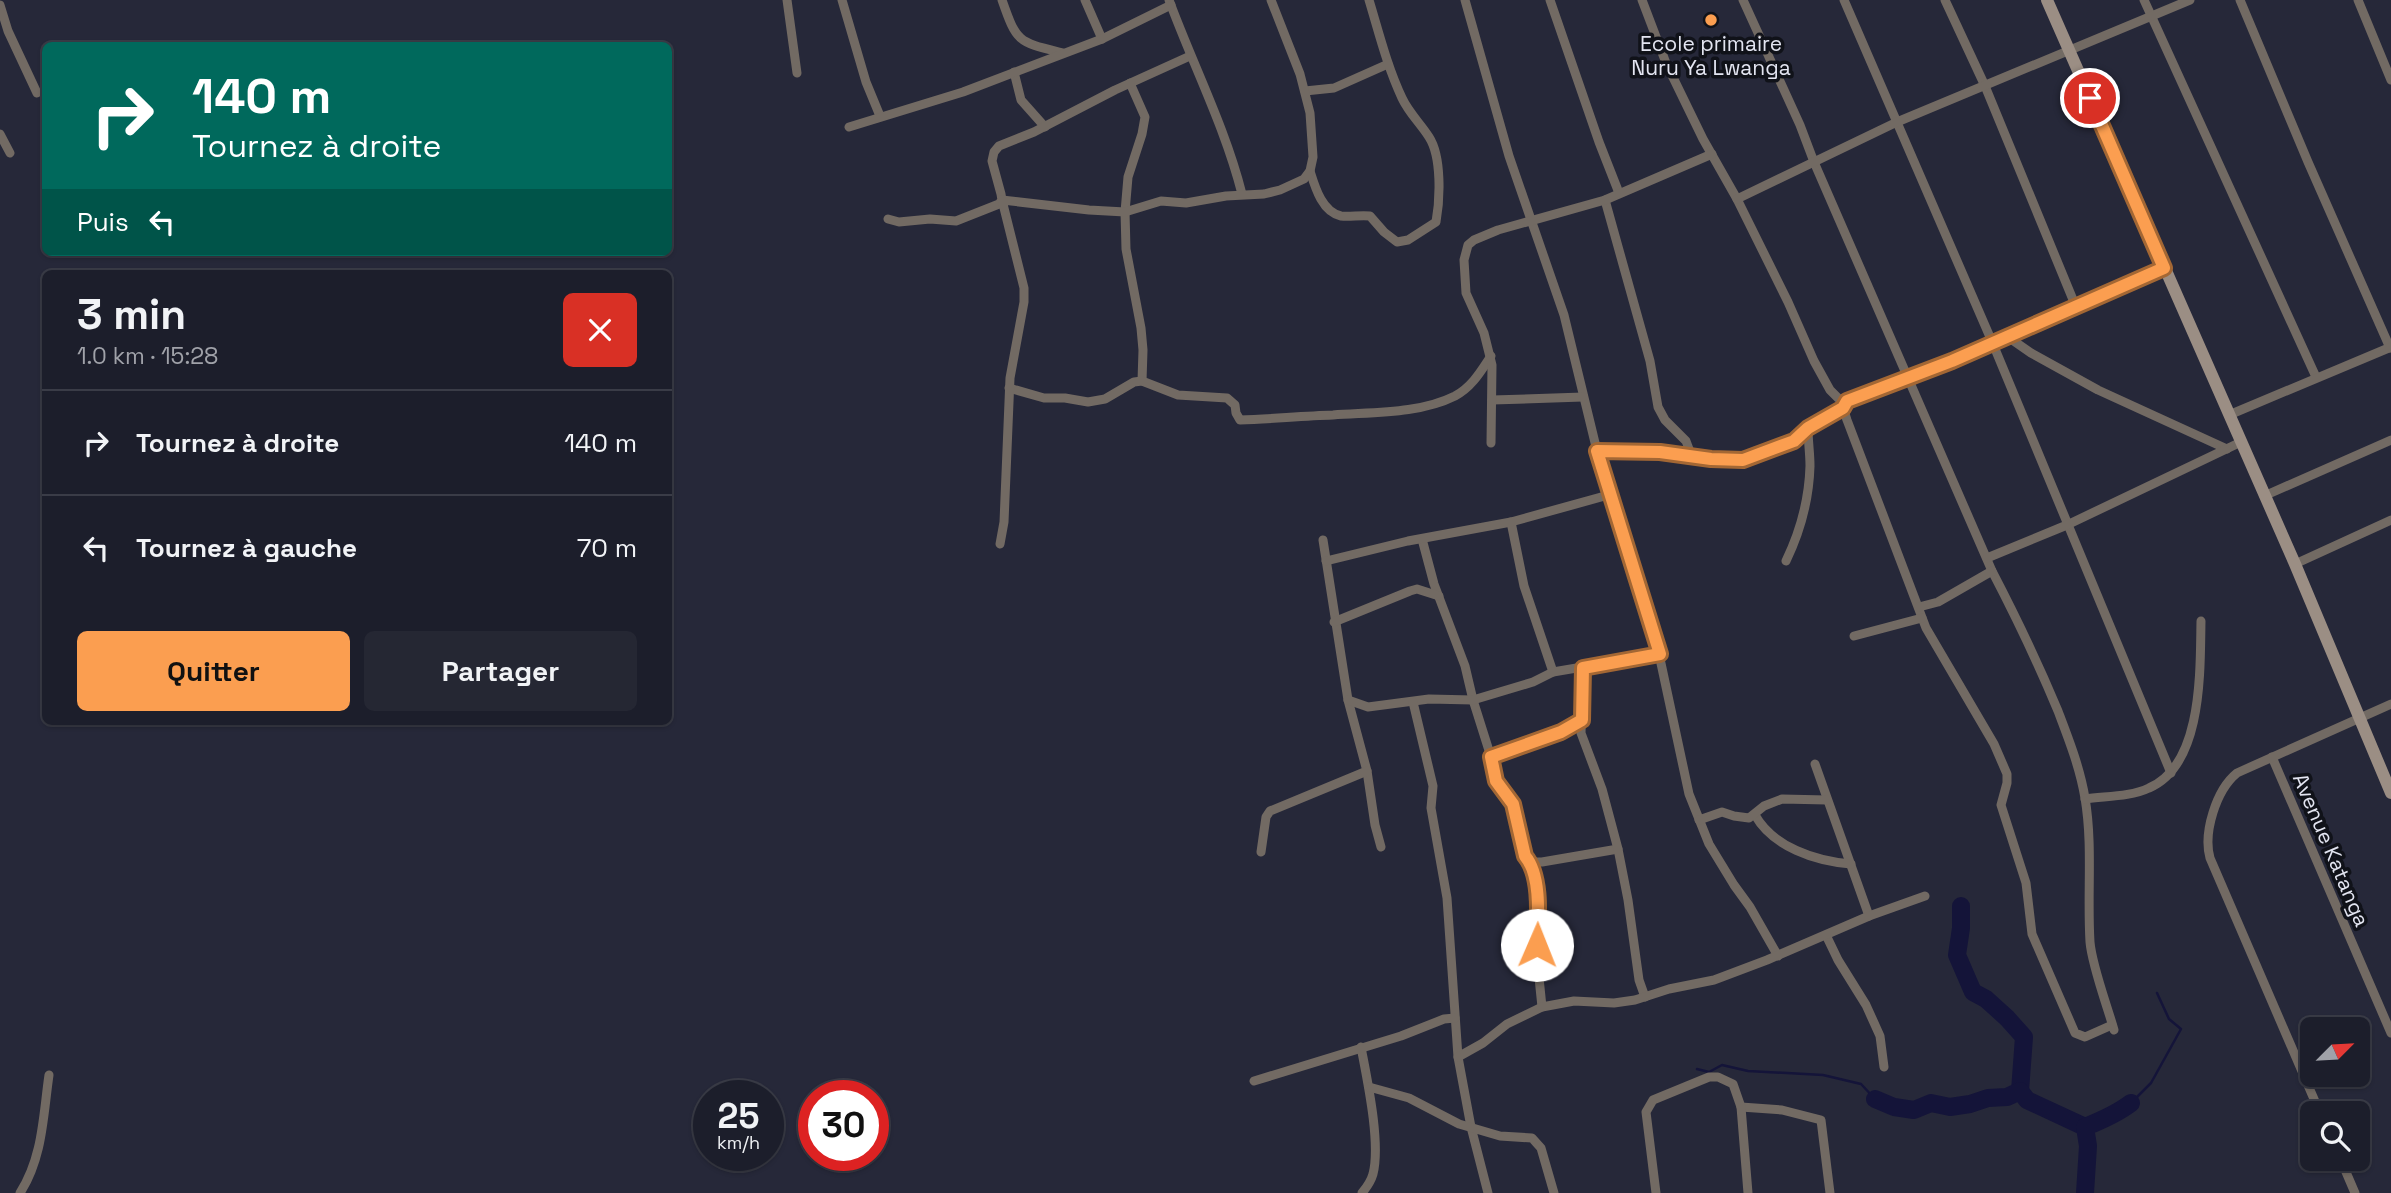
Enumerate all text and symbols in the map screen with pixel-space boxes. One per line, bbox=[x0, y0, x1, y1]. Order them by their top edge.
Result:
marker: Ecole primaire Nuru Ya Lwanga bbox=[1703, 12, 1719, 28]
place label: Ecole primaire Nuru Ya Lwanga bbox=[1631, 30, 1791, 81]
text: 140 m bbox=[192, 65, 331, 127]
pin bbox=[2060, 68, 2120, 128]
icon: right bbox=[77, 70, 168, 161]
icon: arrive bbox=[2071, 79, 2109, 117]
text: Tournez à droite bbox=[192, 126, 441, 166]
icon: left bbox=[143, 203, 181, 241]
text: Puis bbox=[77, 205, 129, 239]
text: 3 min bbox=[77, 288, 186, 341]
button: close bbox=[563, 293, 637, 367]
text: 1.0 km · 15:28 bbox=[77, 341, 218, 371]
icon: right bbox=[77, 424, 115, 462]
text: Tournez à droite bbox=[136, 426, 339, 460]
text: 140 m bbox=[564, 426, 637, 460]
icon: left bbox=[77, 529, 115, 567]
text: Tournez à gauche bbox=[136, 531, 357, 565]
text: 70 m bbox=[577, 531, 637, 565]
button: Quitter bbox=[77, 631, 350, 711]
button: Partager bbox=[364, 631, 637, 711]
street label: Avenue Katanga bbox=[2287, 769, 2376, 931]
position arrow bbox=[1500, 908, 1574, 982]
north arrow bbox=[2300, 1017, 2370, 1087]
map controls bbox=[2300, 1017, 2370, 1171]
speed limit sign: 30 bbox=[798, 1080, 889, 1171]
text: 25 bbox=[718, 1094, 759, 1138]
button: search bbox=[2300, 1101, 2370, 1171]
text: km/h bbox=[717, 1131, 760, 1154]

